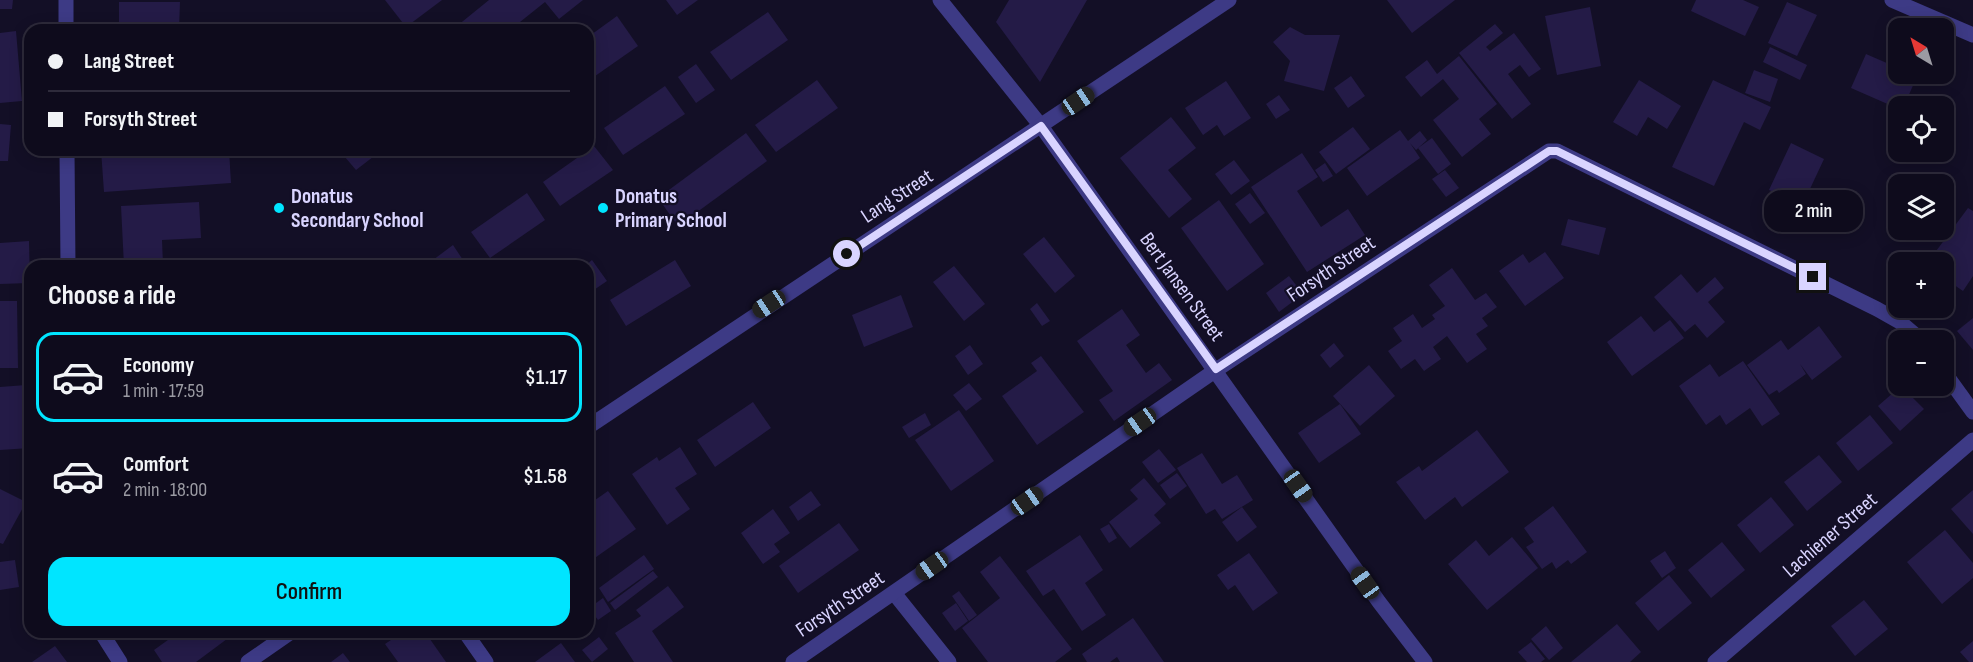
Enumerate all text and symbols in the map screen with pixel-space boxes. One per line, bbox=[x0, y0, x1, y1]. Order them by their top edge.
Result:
north arrow bbox=[1888, 18, 1954, 84]
map controls bbox=[1888, 18, 1954, 396]
text: Lang Street bbox=[84, 48, 174, 75]
car bbox=[1058, 83, 1098, 119]
button: locate bbox=[1888, 96, 1954, 162]
text: Forsyth Street bbox=[84, 106, 197, 133]
street label: Lang Street bbox=[856, 163, 938, 229]
button: layers bbox=[1888, 174, 1954, 240]
place label: Donatus Secondary School bbox=[291, 184, 423, 233]
place label: Donatus Primary School bbox=[615, 184, 727, 233]
callout: 2 min bbox=[1764, 190, 1862, 232]
text: 2 min bbox=[1795, 199, 1832, 223]
marker: Donatus Secondary School bbox=[272, 201, 286, 215]
marker: Donatus Primary School bbox=[596, 201, 610, 215]
street label: Bert Jansen Street bbox=[1134, 228, 1230, 346]
street label: Forsyth Street bbox=[1282, 230, 1380, 308]
route start bbox=[833, 240, 860, 267]
button: + bbox=[1888, 252, 1954, 318]
route end bbox=[1799, 263, 1826, 290]
text: Choose a ride bbox=[48, 280, 176, 312]
car bbox=[749, 287, 789, 321]
button: − bbox=[1888, 330, 1954, 396]
icon: car bbox=[51, 350, 105, 404]
text: Economy bbox=[123, 352, 194, 379]
text: $1.17 bbox=[525, 364, 567, 391]
text: 1 min · 17:59 bbox=[123, 379, 204, 403]
car bbox=[1120, 404, 1160, 440]
icon: car bbox=[51, 449, 105, 503]
text: Comfort bbox=[123, 451, 189, 478]
text: $1.58 bbox=[523, 463, 567, 490]
car bbox=[1280, 466, 1316, 506]
text: 2 min · 18:00 bbox=[123, 478, 207, 502]
car bbox=[1007, 483, 1047, 519]
street label: Lachiener Street bbox=[1778, 487, 1882, 583]
car bbox=[912, 548, 952, 584]
button: Confirm bbox=[48, 557, 570, 626]
car bbox=[1347, 563, 1383, 603]
street label: Forsyth Street bbox=[791, 565, 889, 643]

